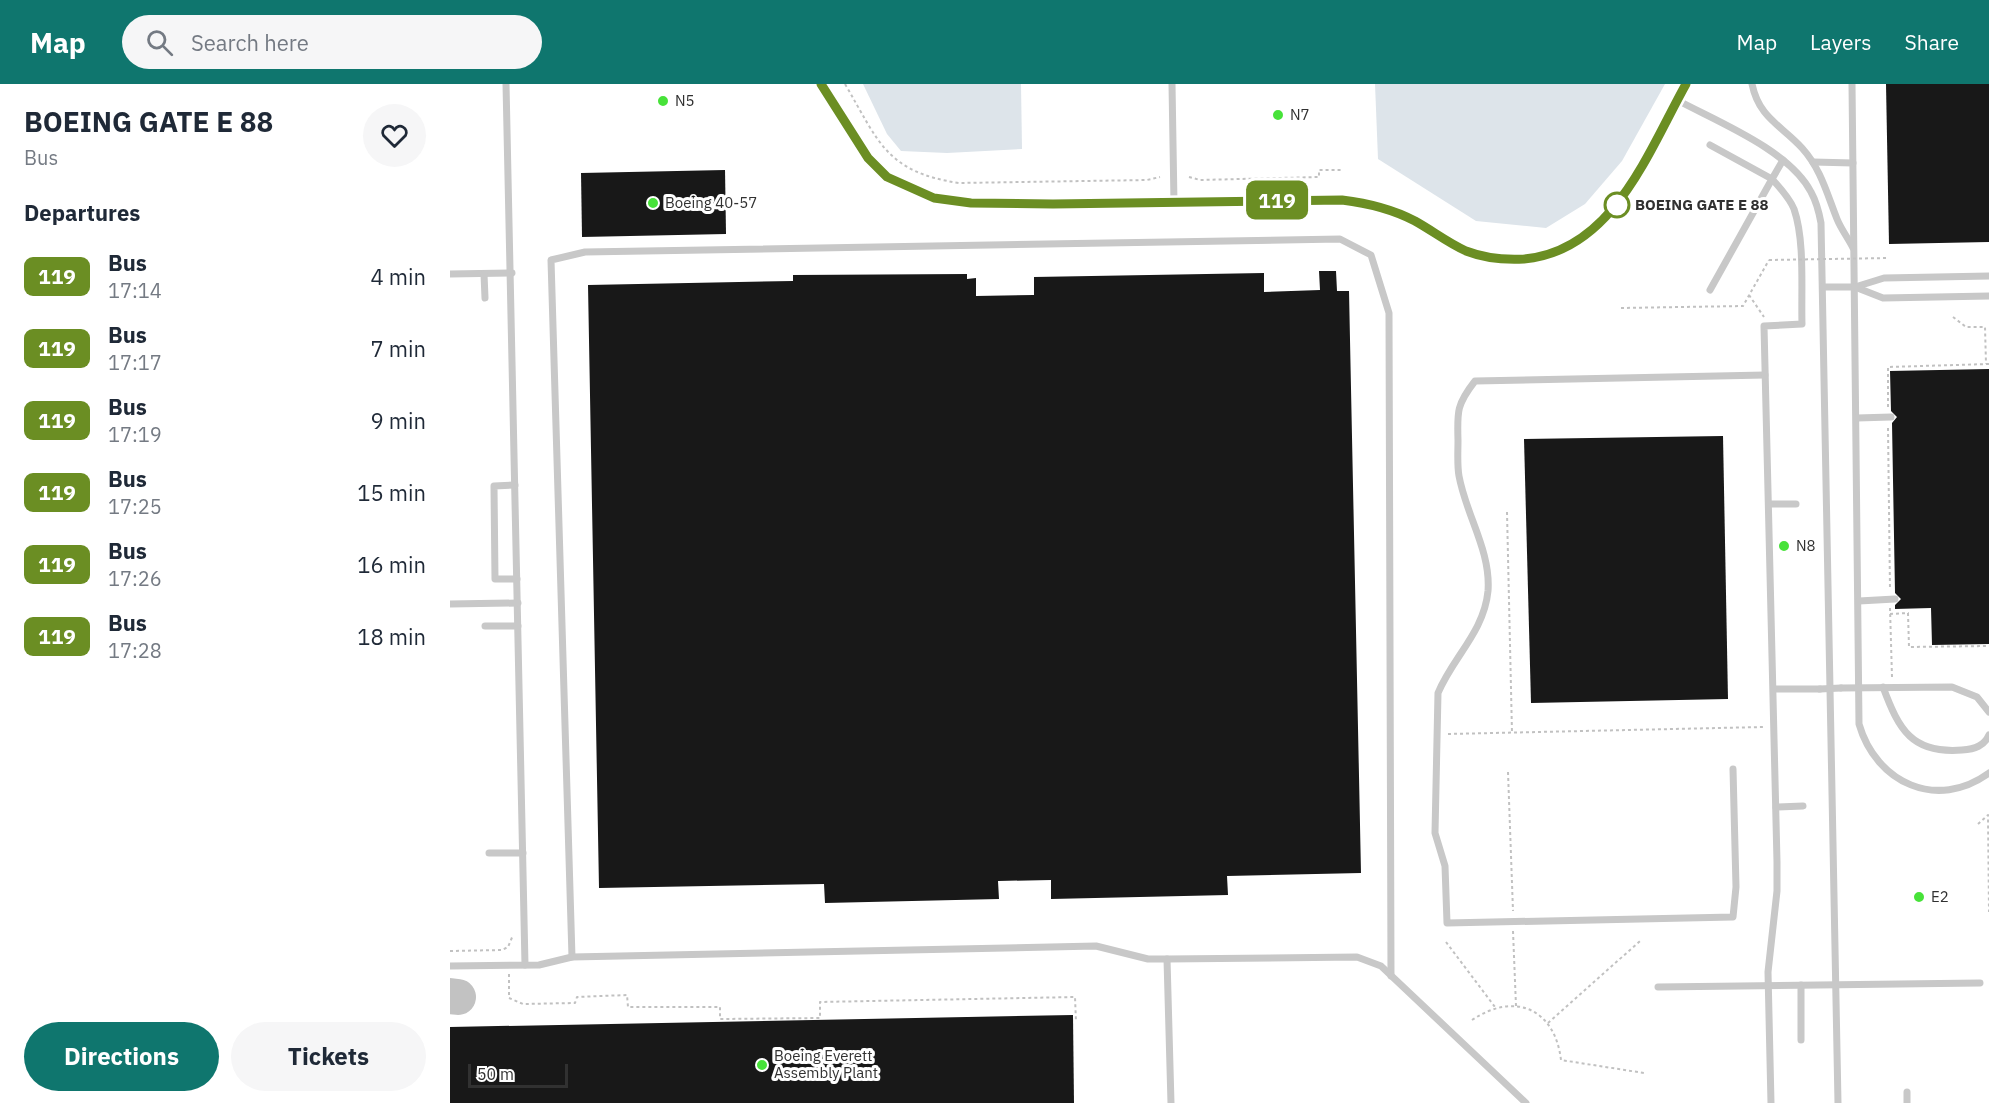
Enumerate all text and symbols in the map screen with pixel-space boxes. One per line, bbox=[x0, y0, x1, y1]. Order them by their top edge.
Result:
search box bbox=[122, 15, 542, 69]
text: Map bbox=[30, 24, 86, 61]
icon: search bbox=[143, 26, 176, 59]
text: Search here bbox=[191, 28, 309, 57]
text: Map bbox=[1737, 28, 1777, 56]
text: Layers bbox=[1810, 28, 1872, 56]
text: Share bbox=[1905, 28, 1959, 56]
place label: N5 bbox=[675, 91, 695, 110]
marker: N5 bbox=[656, 94, 670, 108]
text: BOEING GATE E 88 bbox=[24, 103, 273, 140]
button: heart bbox=[363, 104, 426, 167]
place label: N7 bbox=[1290, 105, 1310, 124]
marker: N7 bbox=[1271, 108, 1285, 122]
text: Bus bbox=[24, 144, 58, 171]
line badge: 119 bbox=[1242, 180, 1312, 220]
text: 119 bbox=[1258, 186, 1296, 214]
marker: BOEING GATE E 88 bbox=[1604, 192, 1630, 218]
place label: Boeing 40-57 bbox=[665, 193, 757, 212]
place label: BOEING GATE E 88 bbox=[1635, 195, 1769, 214]
marker: Boeing 40-57 bbox=[646, 196, 660, 210]
text: Departures bbox=[24, 198, 140, 227]
text: Bus bbox=[108, 248, 147, 277]
text: 119 bbox=[38, 262, 76, 290]
text: 4 min bbox=[370, 262, 426, 291]
text: 17:14 bbox=[108, 277, 162, 304]
text: Bus bbox=[108, 320, 147, 349]
text: 119 bbox=[38, 334, 76, 362]
text: 7 min bbox=[370, 334, 426, 363]
text: 17:17 bbox=[108, 349, 162, 376]
text: Bus bbox=[108, 392, 147, 421]
text: 119 bbox=[38, 406, 76, 434]
text: 9 min bbox=[370, 406, 426, 435]
text: 17:19 bbox=[108, 421, 162, 448]
text: Bus bbox=[108, 464, 147, 493]
text: 119 bbox=[38, 478, 76, 506]
text: 15 min bbox=[357, 478, 426, 507]
text: 17:25 bbox=[108, 493, 162, 520]
text: Bus bbox=[108, 536, 147, 565]
place label: N8 bbox=[1796, 536, 1816, 555]
marker: N8 bbox=[1777, 539, 1791, 553]
text: 119 bbox=[38, 550, 76, 578]
text: 16 min bbox=[357, 550, 426, 579]
text: 17:26 bbox=[108, 565, 162, 592]
text: Bus bbox=[108, 608, 147, 637]
text: 119 bbox=[38, 622, 76, 650]
text: 18 min bbox=[357, 622, 426, 651]
text: 17:28 bbox=[108, 637, 162, 664]
place label: E2 bbox=[1931, 887, 1949, 906]
marker: E2 bbox=[1912, 890, 1926, 904]
button: Directions bbox=[24, 1022, 219, 1091]
button: Tickets bbox=[231, 1022, 426, 1091]
place label: Boeing Everett Assembly Plant bbox=[774, 1046, 878, 1082]
marker: Boeing Everett Assembly Plant bbox=[755, 1058, 769, 1072]
scale bar bbox=[468, 1061, 568, 1088]
text: 50 m bbox=[477, 1064, 514, 1084]

